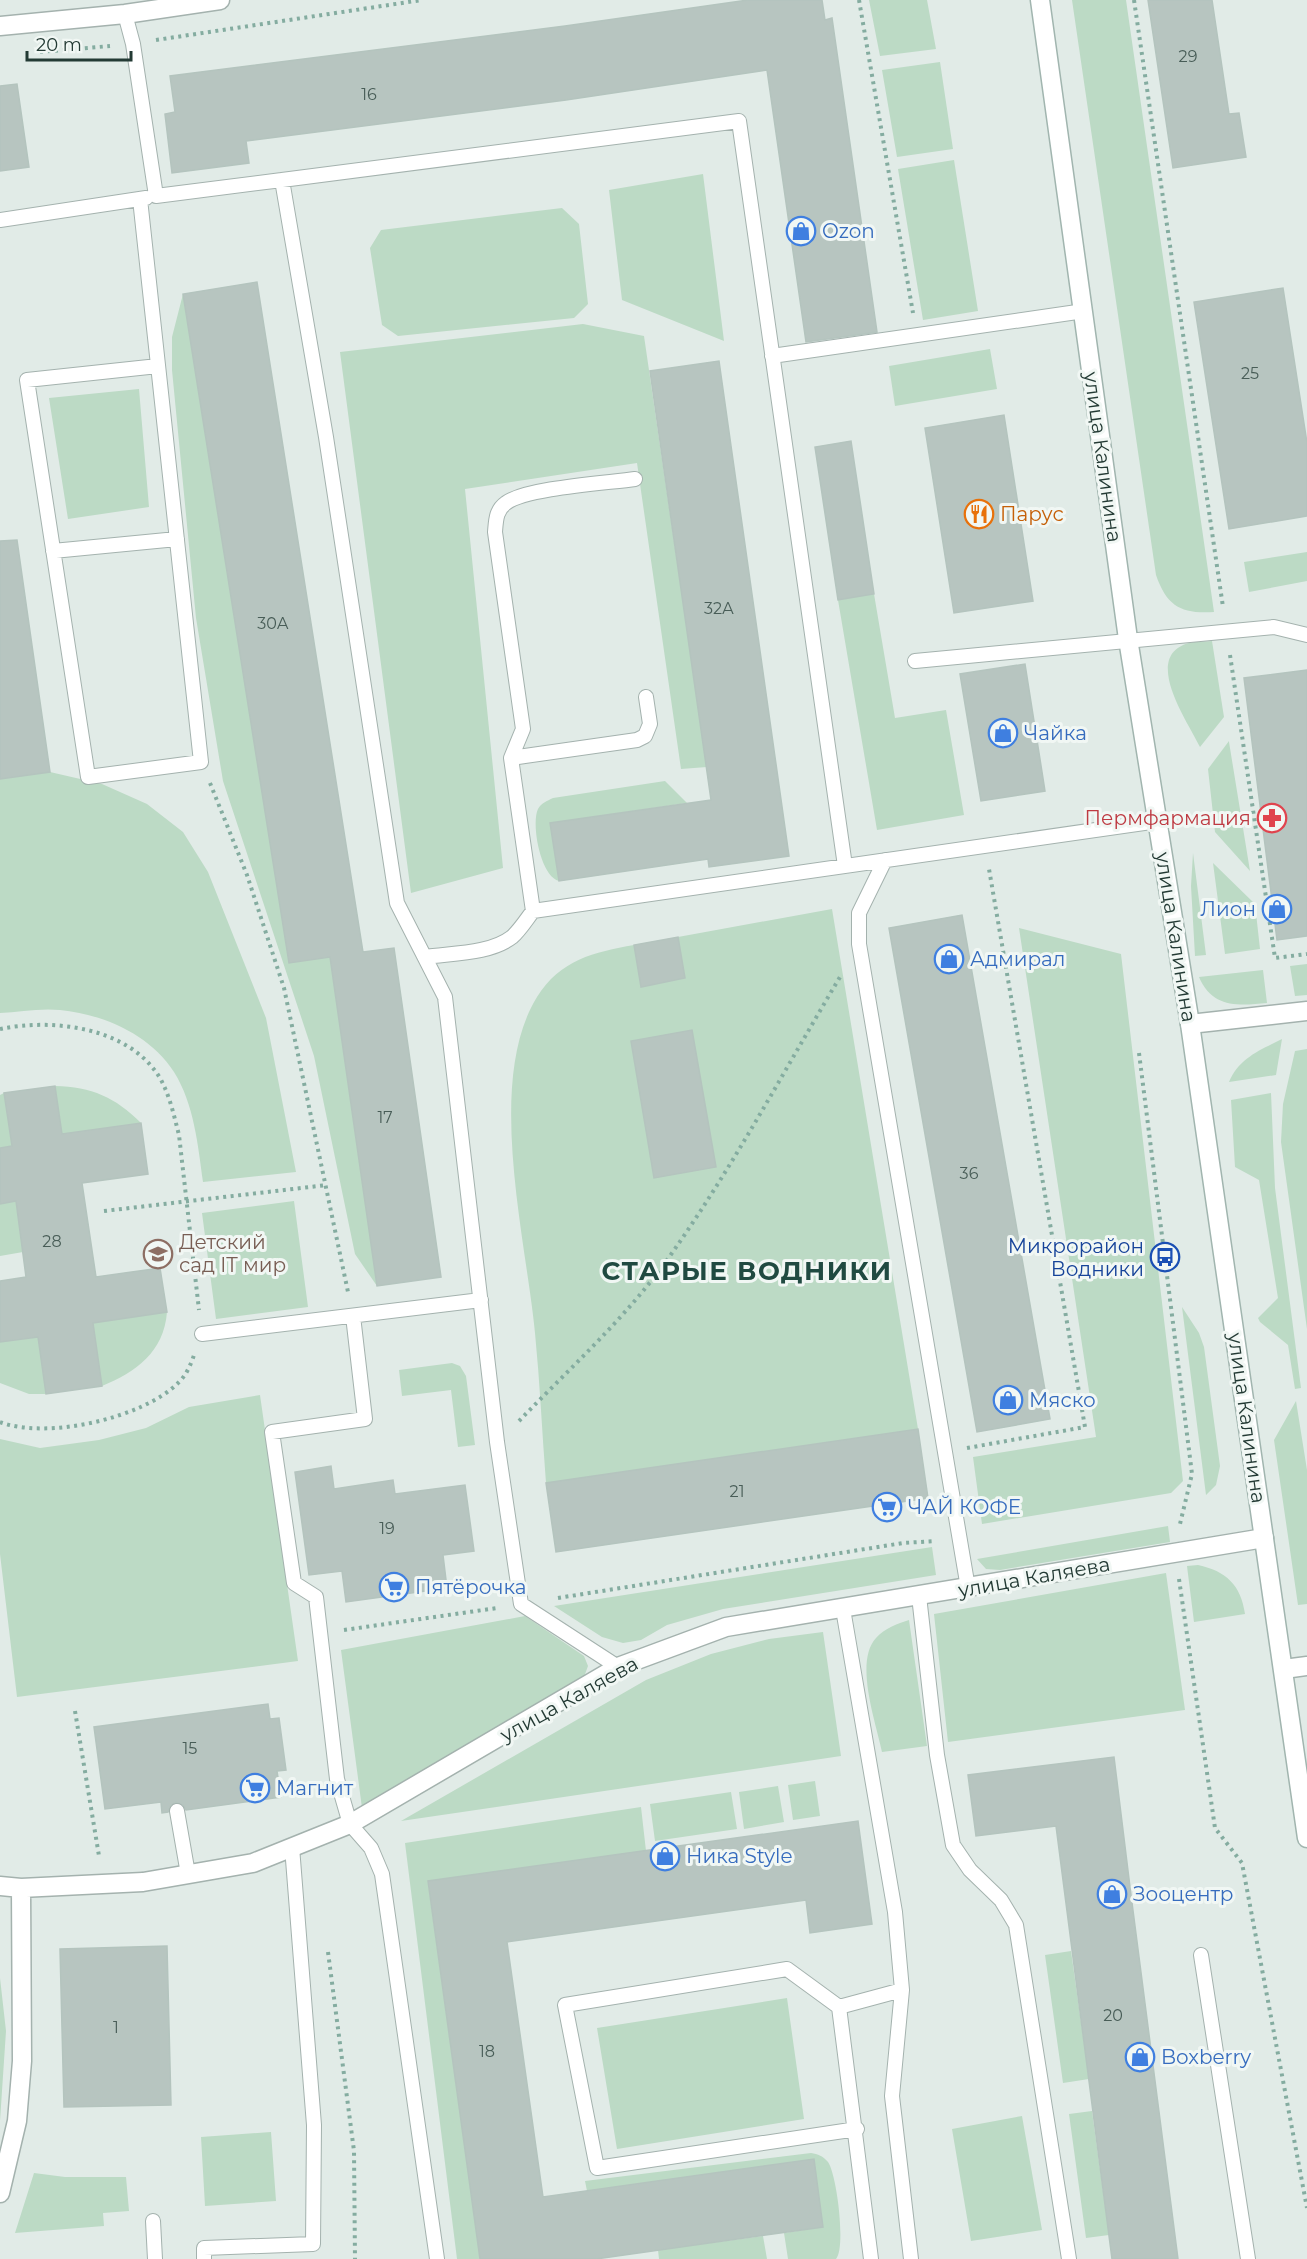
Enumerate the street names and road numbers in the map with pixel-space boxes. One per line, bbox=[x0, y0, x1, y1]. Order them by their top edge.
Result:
street label: улица Калинина bbox=[1079, 369, 1127, 544]
street label: улица Калинина bbox=[1151, 849, 1201, 1024]
street label: улица Калинина bbox=[1223, 1330, 1271, 1505]
street label: улица Каляева bbox=[955, 1552, 1112, 1602]
street label: улица Каляева bbox=[495, 1651, 642, 1747]

